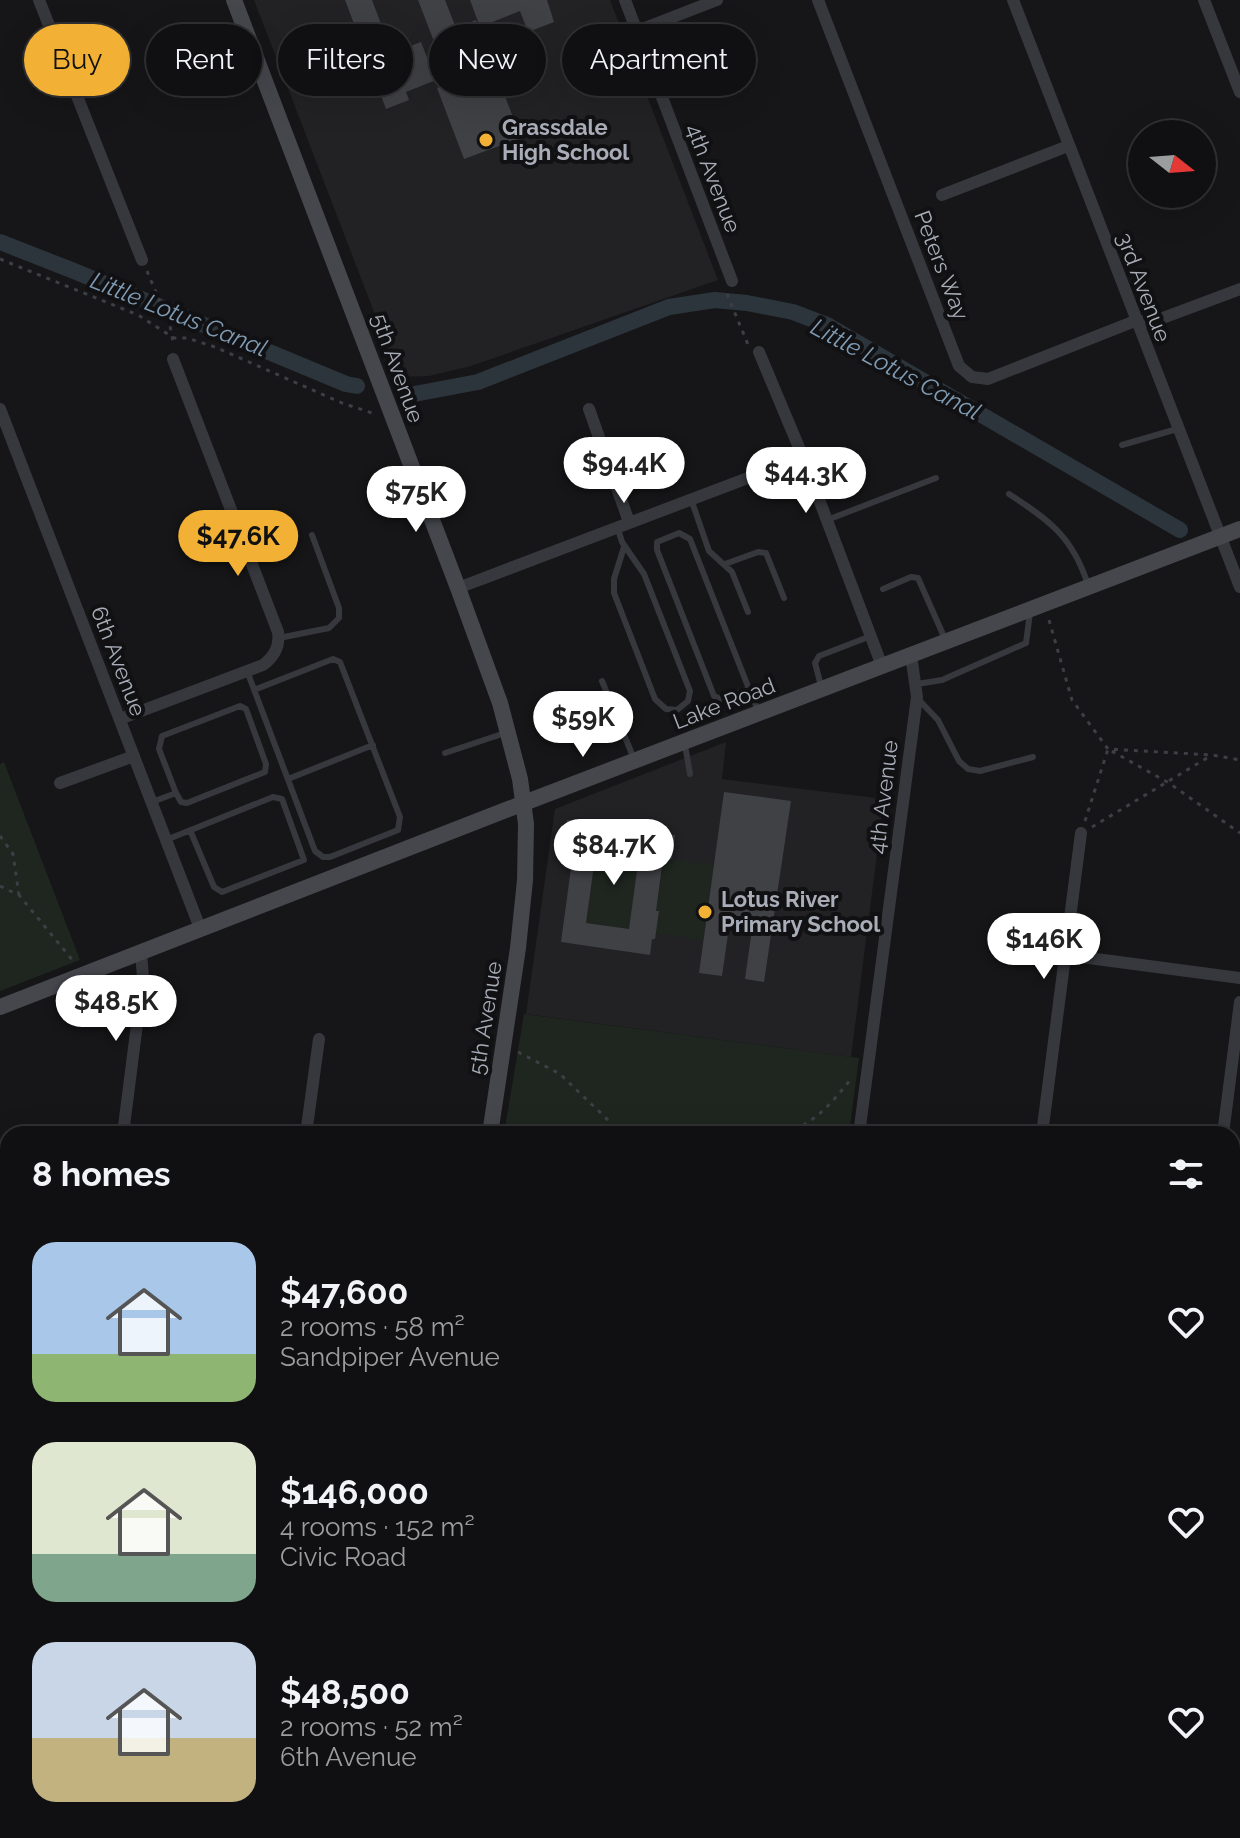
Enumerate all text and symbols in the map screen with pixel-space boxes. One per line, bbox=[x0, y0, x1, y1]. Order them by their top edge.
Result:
chip: Buy bbox=[24, 24, 130, 96]
chip: Rent bbox=[146, 24, 262, 96]
chip: Filters bbox=[278, 24, 413, 96]
chip: New bbox=[429, 24, 546, 96]
chip: Apartment bbox=[562, 24, 756, 96]
place label: Grassdale High School bbox=[502, 114, 630, 165]
street label: 4th Avenue bbox=[681, 120, 747, 236]
north arrow bbox=[1128, 120, 1216, 208]
map controls bbox=[1128, 120, 1216, 208]
marker: Grassdale High School bbox=[477, 131, 495, 149]
street label: Peters Way bbox=[909, 207, 975, 323]
street label: 3rd Avenue bbox=[1111, 229, 1177, 345]
water label: Little Lotus Canal bbox=[86, 265, 272, 363]
street label: 5th Avenue bbox=[366, 310, 430, 426]
water label: Little Lotus Canal bbox=[806, 312, 986, 426]
pin: $94.4K bbox=[559, 437, 689, 505]
pin: $44.3K bbox=[741, 447, 871, 515]
text: $94.4K bbox=[582, 448, 666, 478]
text: $44.3K bbox=[764, 458, 848, 488]
pin: $75K bbox=[369, 466, 463, 534]
text: $75K bbox=[385, 477, 447, 507]
pin: $47.6K bbox=[173, 510, 303, 578]
text: $47.6K bbox=[196, 521, 280, 551]
street label: 6th Avenue bbox=[86, 602, 152, 720]
street label: Lake Road bbox=[669, 672, 779, 734]
pin: $59K bbox=[536, 691, 630, 759]
text: $59K bbox=[551, 702, 615, 732]
street label: 4th Avenue bbox=[863, 739, 903, 855]
pin: $84.7K bbox=[549, 819, 679, 887]
text: $84.7K bbox=[572, 830, 656, 860]
place label: Lotus River Primary School bbox=[721, 886, 881, 937]
marker: Lotus River Primary School bbox=[696, 903, 714, 921]
pin: $146K bbox=[988, 913, 1100, 981]
text: $146K bbox=[1005, 924, 1083, 954]
street label: 5th Avenue bbox=[463, 959, 507, 1076]
pin: $48.5K bbox=[51, 975, 181, 1043]
text: $48.5K bbox=[74, 986, 158, 1016]
icon: filters bbox=[1164, 1152, 1208, 1196]
text: 8 homes bbox=[32, 1154, 171, 1194]
text: $47,600 bbox=[280, 1272, 408, 1312]
icon: home bbox=[96, 1274, 192, 1370]
icon: heart bbox=[1164, 1300, 1208, 1344]
text: 2 rooms · 58 m² bbox=[280, 1312, 465, 1342]
text: Sandpiper Avenue bbox=[280, 1342, 500, 1372]
text: $146,000 bbox=[280, 1472, 429, 1512]
icon: home bbox=[96, 1474, 192, 1570]
icon: heart bbox=[1164, 1500, 1208, 1544]
text: 4 rooms · 152 m² bbox=[280, 1512, 475, 1542]
text: Civic Road bbox=[280, 1542, 406, 1572]
text: $48,500 bbox=[280, 1672, 410, 1712]
icon: home bbox=[96, 1674, 192, 1770]
icon: heart bbox=[1164, 1700, 1208, 1744]
text: 2 rooms · 52 m² bbox=[280, 1712, 463, 1742]
text: 6th Avenue bbox=[280, 1742, 417, 1772]

